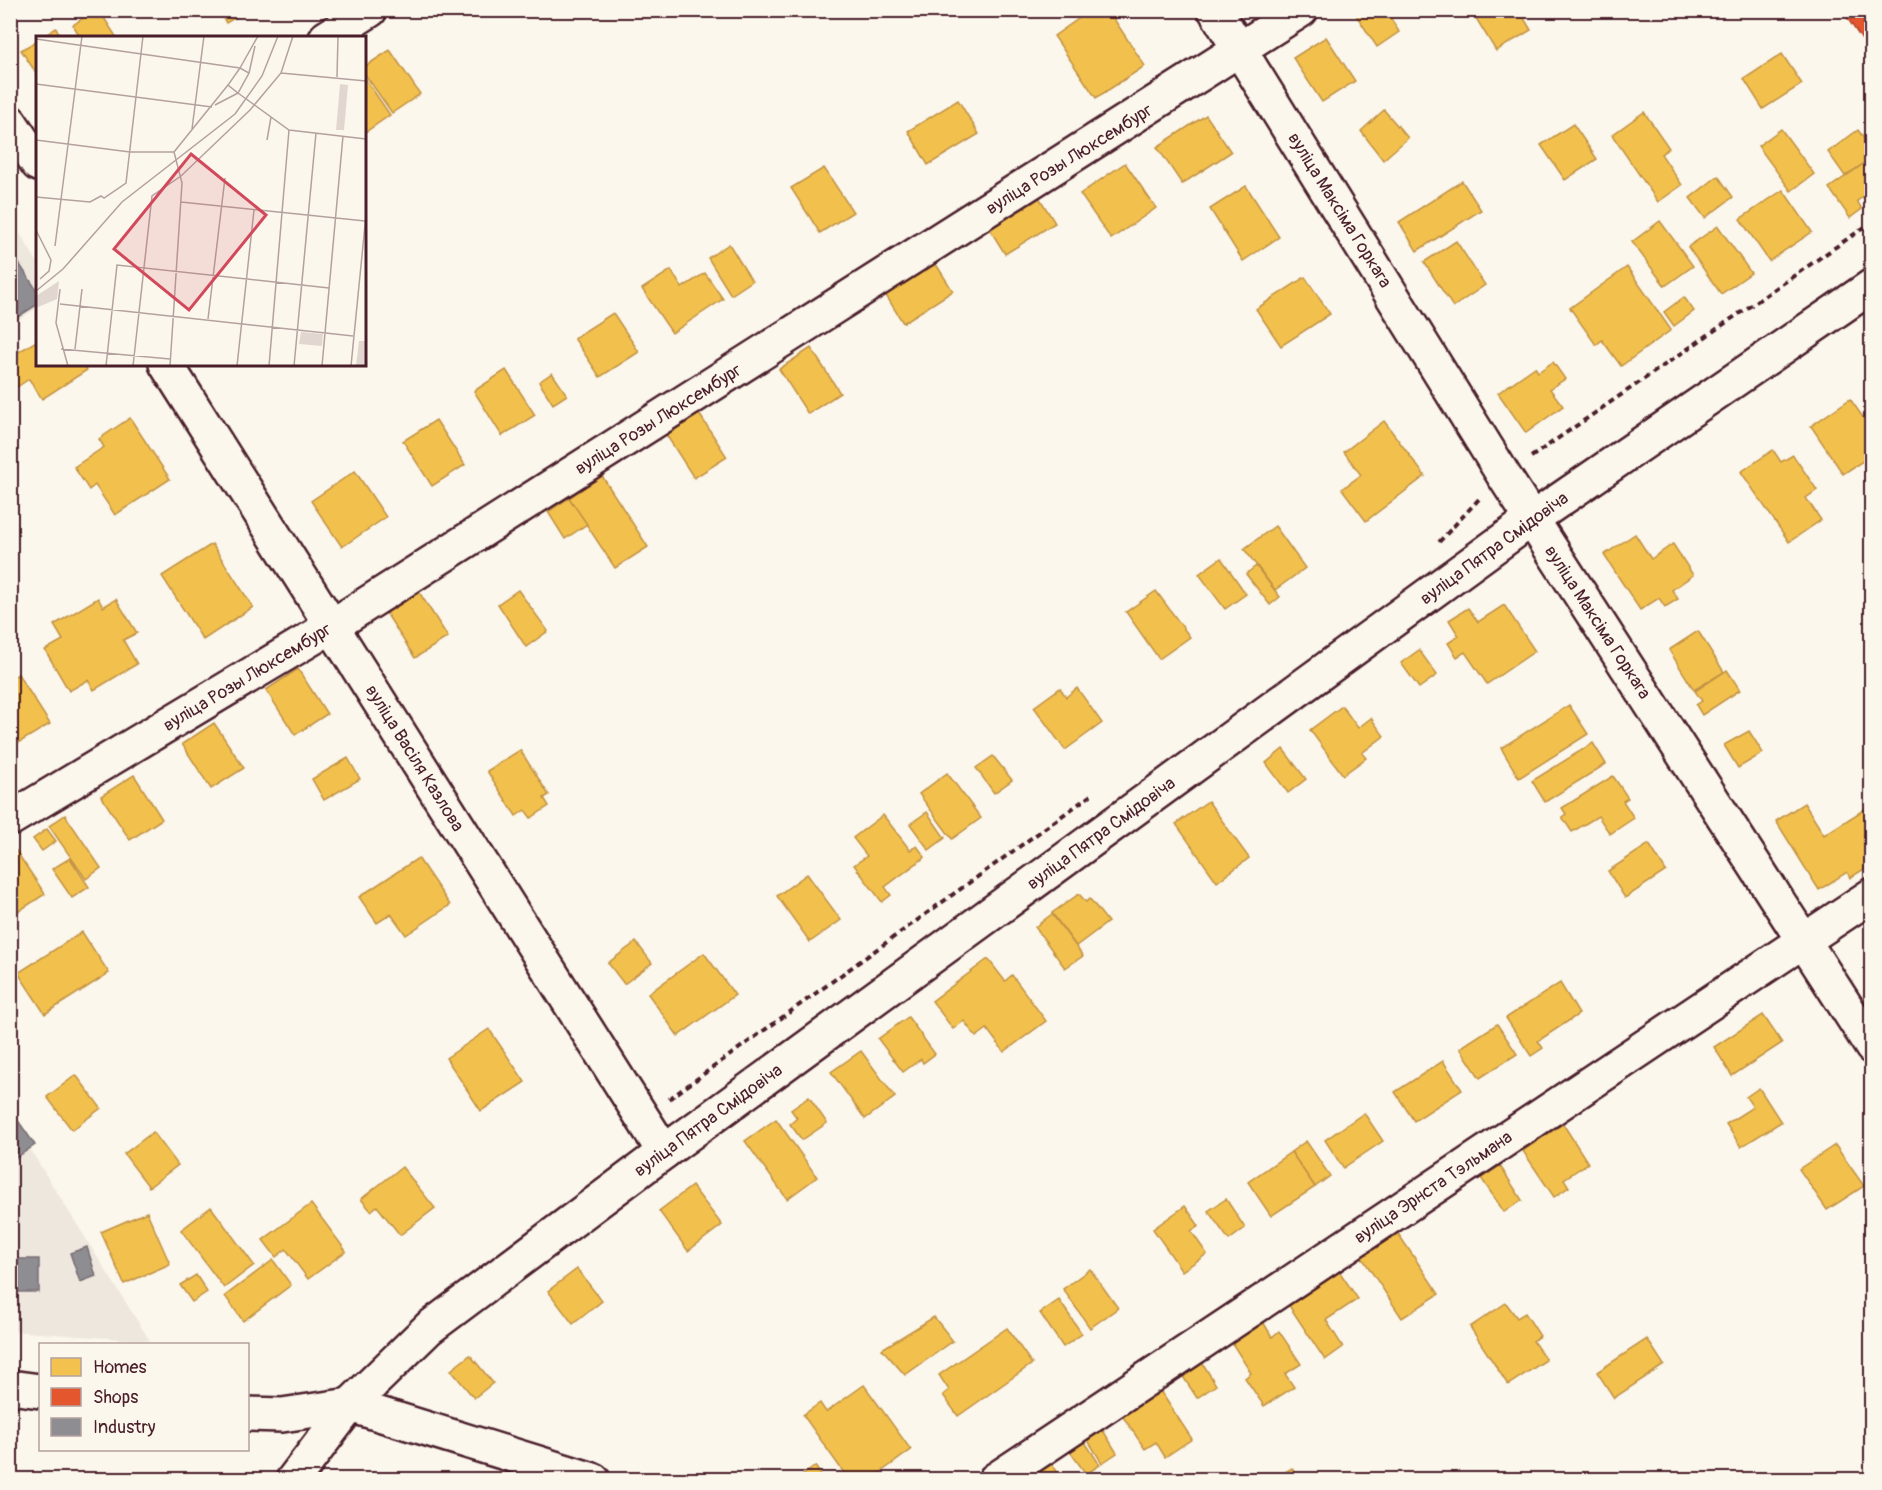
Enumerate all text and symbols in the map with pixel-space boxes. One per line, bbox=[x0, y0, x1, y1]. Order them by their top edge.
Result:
inset map bbox=[36, 36, 366, 366]
street label: вуліца Розы Люксембург bbox=[982, 99, 1157, 220]
street label: вуліца Максіма Горкага bbox=[1282, 128, 1397, 292]
street label: вуліца Розы Люксембург bbox=[571, 359, 746, 480]
street label: вуліца Пятра Смідовіча bbox=[1416, 487, 1573, 610]
street label: вуліца Максіма Горкага bbox=[1539, 541, 1656, 704]
street label: вуліца Розы Люксембург bbox=[159, 618, 336, 737]
street label: вуліца Васіля Казлова bbox=[360, 680, 469, 836]
street label: вуліца Пятра Смідовіча bbox=[1023, 772, 1180, 895]
street label: вуліца Пятра Смідовіча bbox=[630, 1059, 787, 1182]
street label: вуліца Эрнста Тэльмана bbox=[1350, 1126, 1517, 1249]
legend bbox=[39, 1343, 249, 1451]
text: Homes bbox=[93, 1356, 146, 1379]
text: Shops bbox=[93, 1386, 138, 1409]
text: Industry bbox=[93, 1416, 156, 1439]

